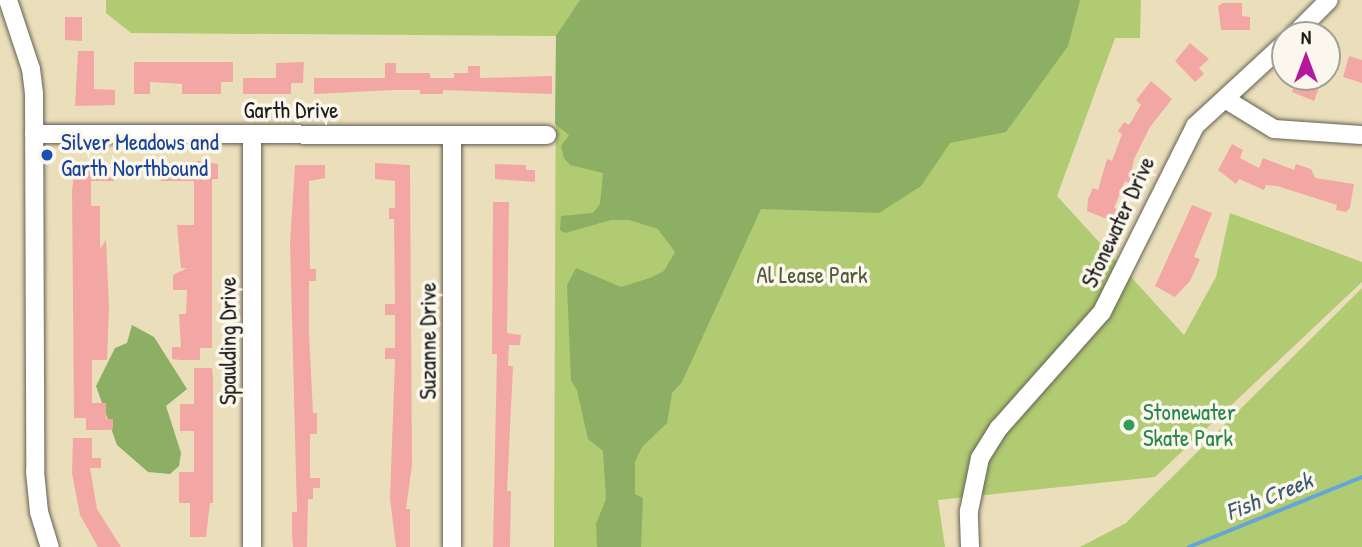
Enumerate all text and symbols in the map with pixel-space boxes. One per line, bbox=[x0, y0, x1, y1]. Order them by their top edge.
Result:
north arrow bbox=[1271, 21, 1341, 91]
text: N bbox=[1301, 24, 1311, 50]
street label: Garth Drive bbox=[243, 96, 339, 124]
place label: Silver Meadows and Garth Northbound bbox=[61, 128, 219, 182]
marker: Silver Meadows and Garth Northbound bbox=[39, 147, 55, 163]
street label: Stonewater Drive bbox=[1076, 152, 1160, 292]
park label: Al Lease Park bbox=[756, 261, 868, 289]
street label: Spaulding Drive bbox=[214, 277, 242, 405]
street label: Suzanne Drive bbox=[414, 282, 442, 400]
place label: Stonewater Skate Park bbox=[1143, 398, 1236, 452]
marker: Stonewater Skate Park bbox=[1121, 417, 1137, 433]
water label: Fish Creek bbox=[1222, 466, 1316, 526]

